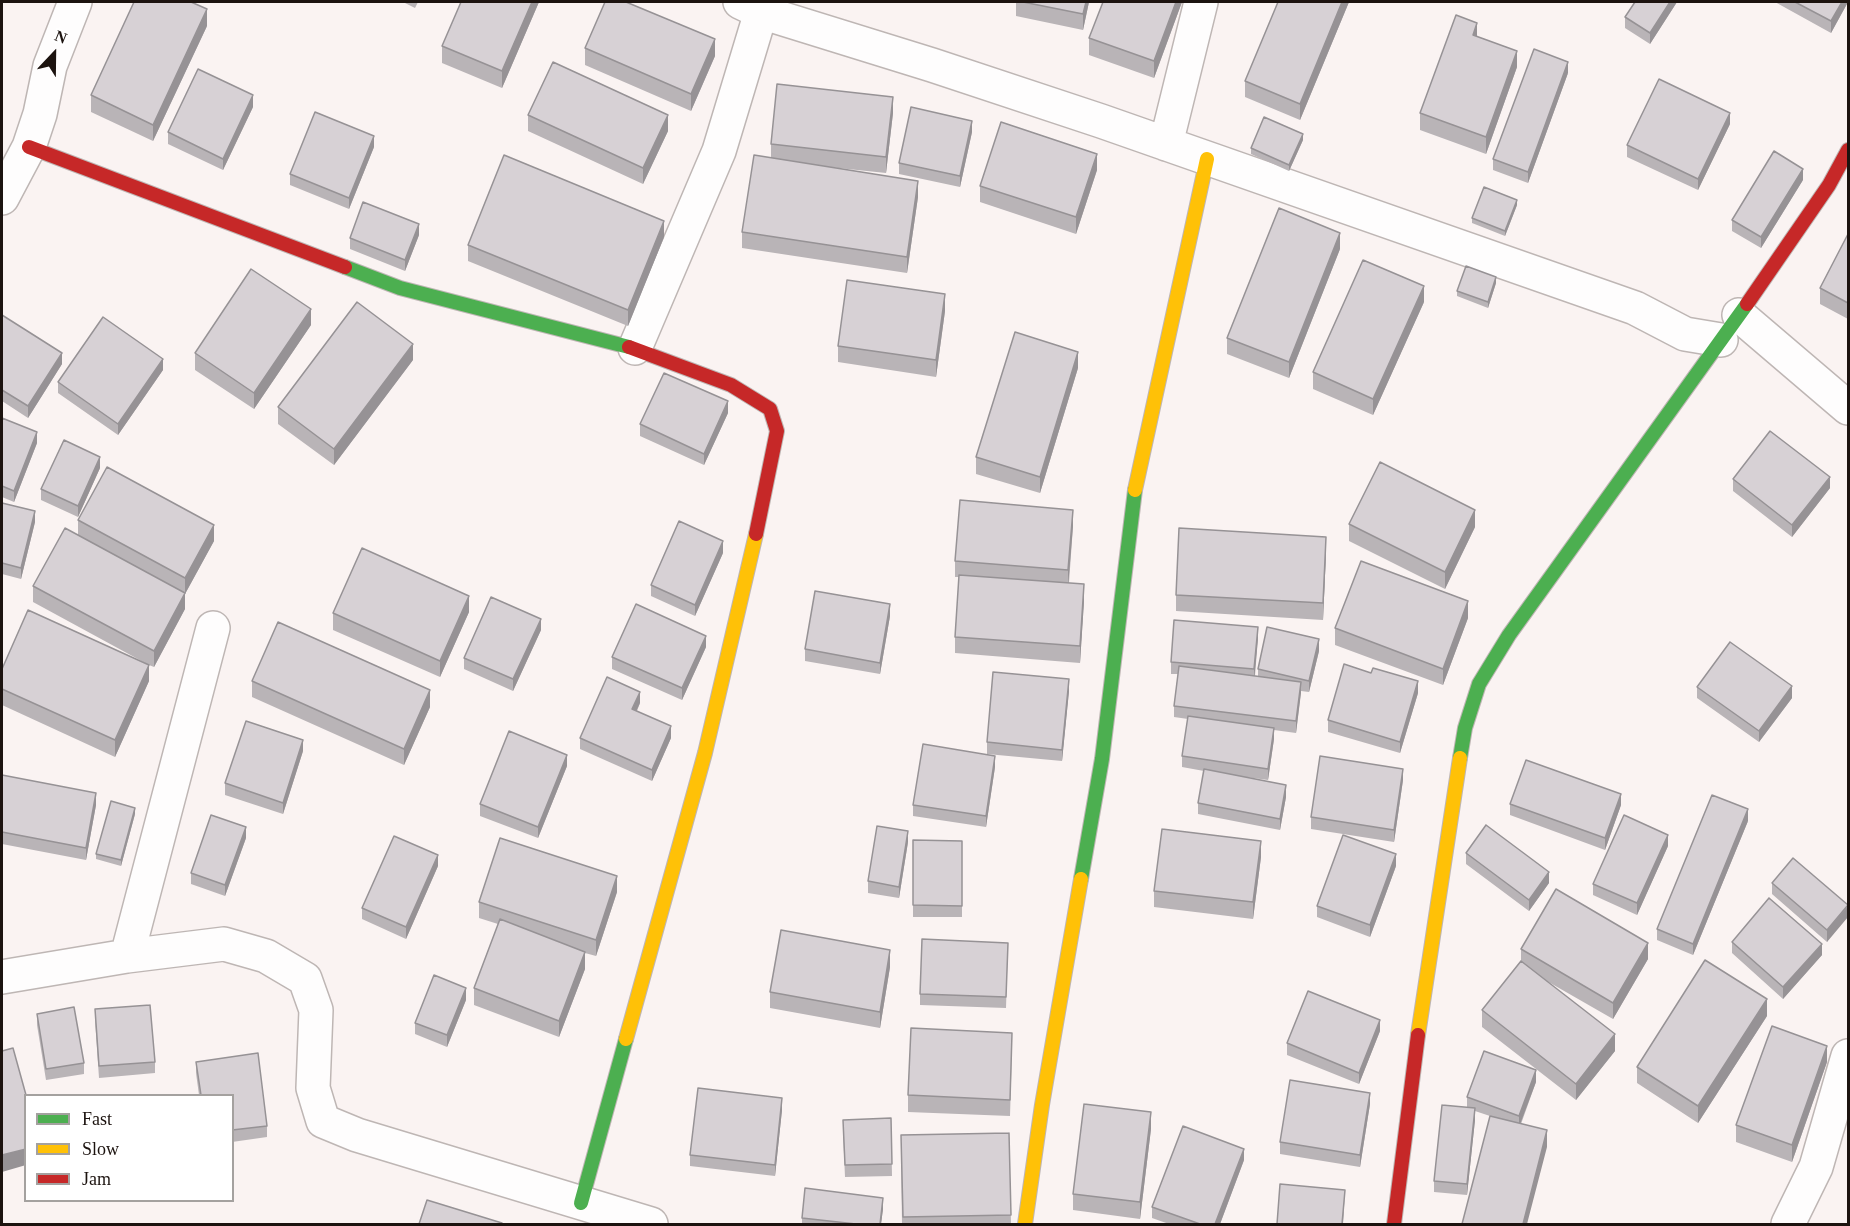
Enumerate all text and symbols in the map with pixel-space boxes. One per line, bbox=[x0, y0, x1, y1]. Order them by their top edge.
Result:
north arrow bbox=[24, 24, 84, 84]
text: N bbox=[52, 27, 69, 47]
legend bbox=[24, 1094, 234, 1202]
text: Fast bbox=[82, 1109, 112, 1129]
text: Slow bbox=[82, 1139, 119, 1159]
text: Jam bbox=[82, 1169, 111, 1189]

